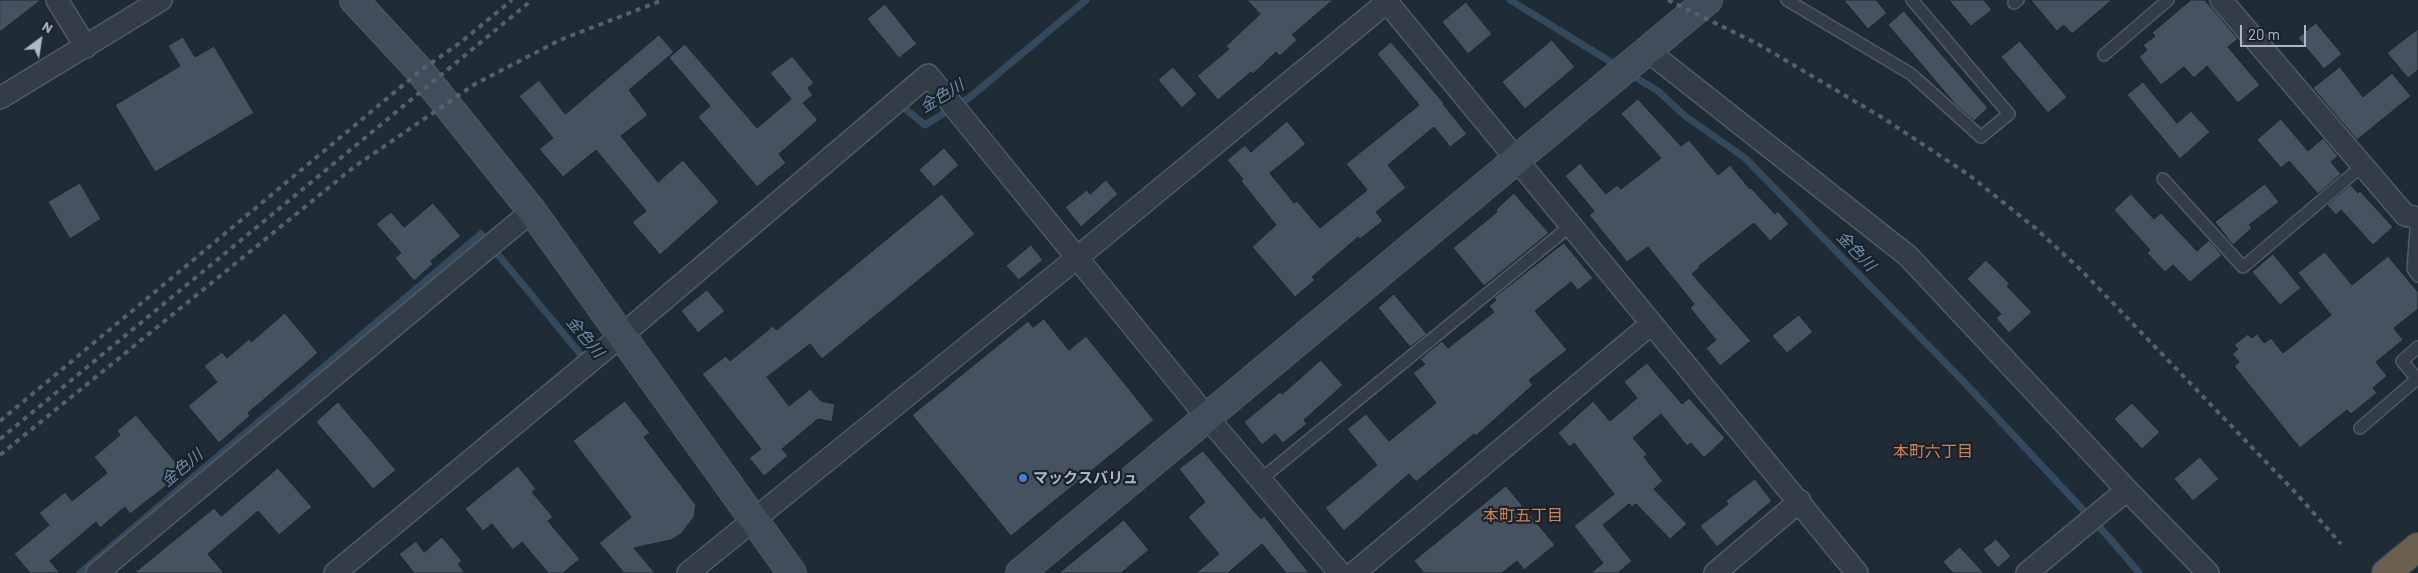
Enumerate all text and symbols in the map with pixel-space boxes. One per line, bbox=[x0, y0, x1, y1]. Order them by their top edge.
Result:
north arrow bbox=[15, 15, 65, 65]
scale bar bbox=[2243, 15, 2309, 47]
text: N bbox=[40, 17, 56, 36]
text: 20 m bbox=[2248, 25, 2280, 43]
water label: 金色川 bbox=[916, 75, 968, 117]
water label: 金色川 bbox=[1832, 227, 1880, 275]
water label: 金色川 bbox=[562, 312, 608, 362]
district label: 本町六丁目 bbox=[1893, 442, 1973, 462]
water label: 金色川 bbox=[157, 445, 207, 491]
place label: マックスバリュ bbox=[1033, 469, 1138, 487]
marker: マックスバリュ bbox=[1017, 472, 1029, 484]
district label: 本町五丁目 bbox=[1483, 506, 1563, 526]

